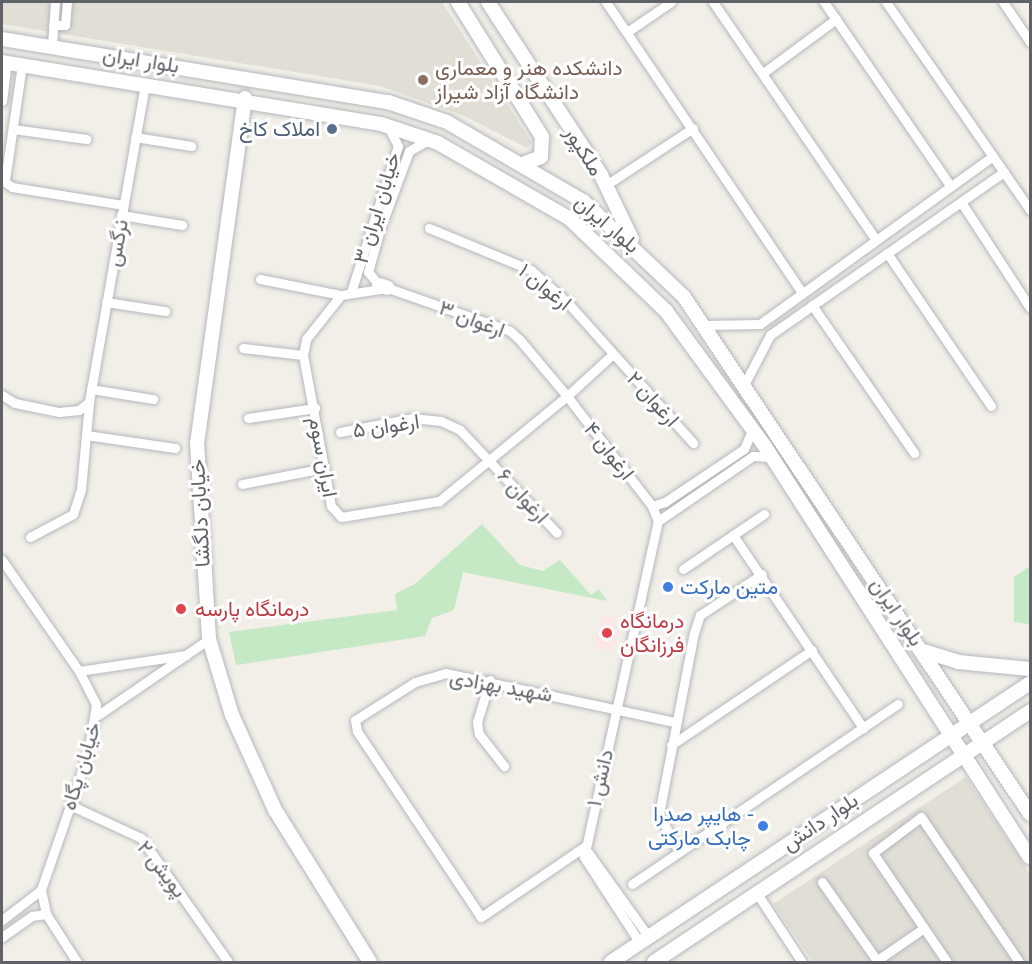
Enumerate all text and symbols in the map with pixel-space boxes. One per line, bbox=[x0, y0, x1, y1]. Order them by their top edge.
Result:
street label: بلوار ایران bbox=[101, 42, 181, 78]
place label: دانشکده هنر و معماری دانشگاه آزاد شیراز bbox=[435, 55, 622, 105]
marker: دانشکده هنر و معماری دانشگاه آزاد شیراز bbox=[416, 73, 430, 87]
place label: املاک کاخ bbox=[239, 116, 320, 142]
street label: ملکپور bbox=[559, 121, 609, 181]
marker: املاک کاخ bbox=[325, 122, 339, 136]
street label: خیابان ایران ۳ bbox=[348, 149, 406, 267]
street label: بلوار ایران bbox=[569, 190, 645, 258]
street label: نرگس bbox=[100, 217, 134, 269]
street label: ارغوان ۱ bbox=[513, 258, 577, 316]
street label: ارغوان ۳ bbox=[435, 295, 509, 343]
street label: ارغوان ۲ bbox=[622, 366, 684, 432]
street label: ارغوان ۵ bbox=[351, 409, 421, 443]
street label: ایران سوم bbox=[304, 415, 342, 499]
street label: ارغوان ۴ bbox=[578, 417, 640, 485]
street label: خیابان دلگشا bbox=[185, 458, 215, 568]
street label: ارغوان ۶ bbox=[492, 463, 554, 529]
street label: بلوار ایران bbox=[865, 573, 929, 651]
place label: متین مارکت bbox=[680, 574, 778, 600]
marker: متین مارکت bbox=[661, 580, 675, 594]
place label: درمانگاه پارسه bbox=[195, 596, 309, 622]
marker: درمانگاه پارسه bbox=[172, 600, 190, 618]
place label: درمانگاه فرزانگان bbox=[620, 608, 684, 658]
marker: درمانگاه فرزانگان bbox=[598, 624, 616, 642]
street label: شهید بهزادی bbox=[448, 665, 554, 707]
street label: خیابان پگاه bbox=[56, 719, 106, 813]
street label: دانش ۱ bbox=[581, 747, 619, 809]
street label: بلوار دانش bbox=[777, 787, 863, 857]
place label: هایپر صدرا - چابک مارکتی bbox=[648, 801, 751, 851]
marker: هایپر صدرا - چابک مارکتی bbox=[756, 819, 770, 833]
street label: پویش ۲ bbox=[132, 835, 192, 903]

